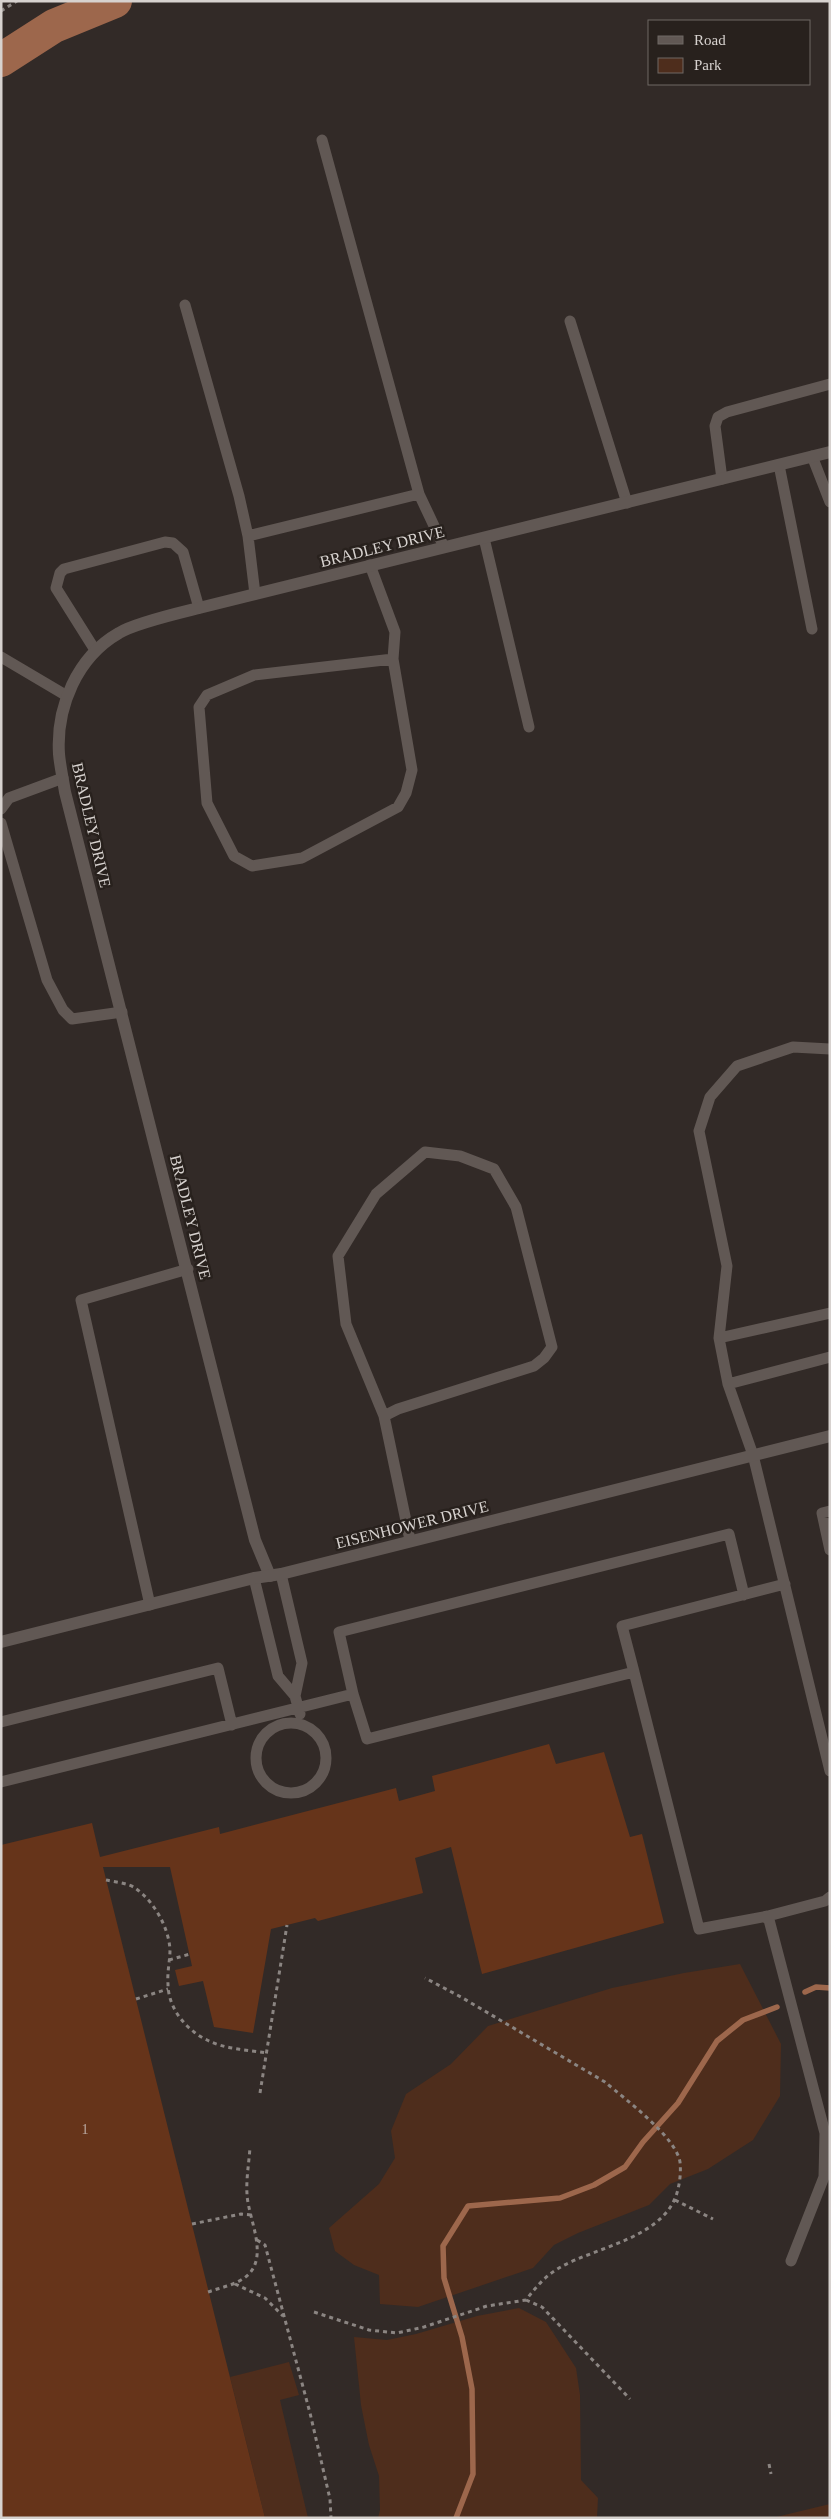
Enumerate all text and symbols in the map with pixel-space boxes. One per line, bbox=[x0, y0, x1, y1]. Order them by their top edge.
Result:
legend bbox=[648, 20, 811, 85]
text: Road bbox=[694, 32, 726, 48]
text: Park bbox=[694, 57, 722, 73]
street label: BRADLEY DRIVE bbox=[318, 523, 446, 570]
street label: BRADLEY DRIVE bbox=[69, 761, 114, 889]
street label: BRADLEY DRIVE bbox=[167, 1153, 214, 1281]
street label: EISENHOWER DRIVE bbox=[334, 1497, 490, 1552]
house number: 1 bbox=[82, 2122, 89, 2137]

